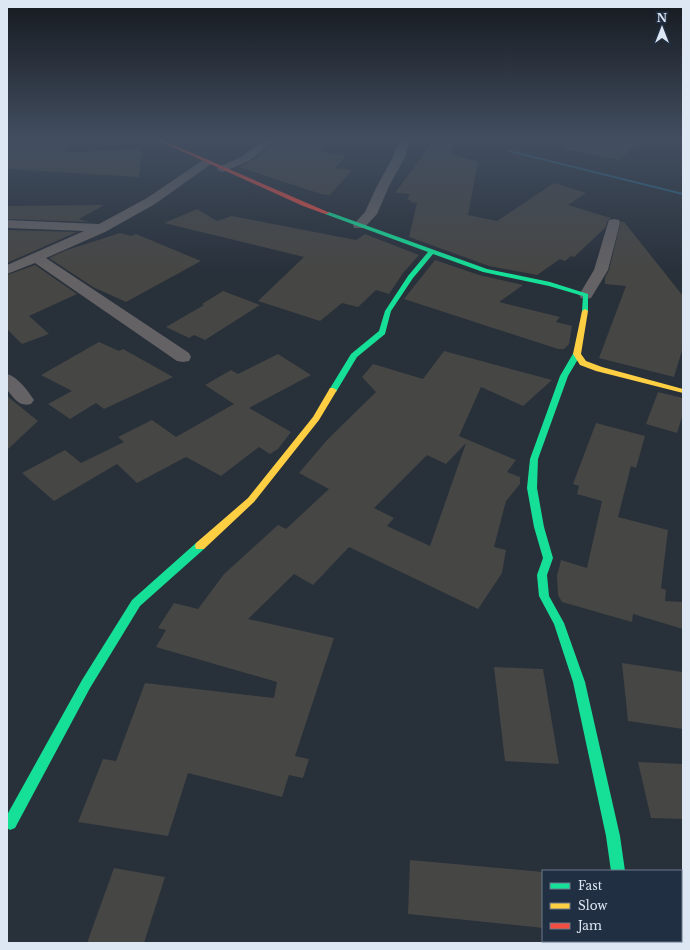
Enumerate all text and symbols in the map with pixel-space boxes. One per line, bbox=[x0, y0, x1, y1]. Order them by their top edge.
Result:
north arrow bbox=[642, 8, 682, 48]
text: N bbox=[657, 11, 668, 25]
legend bbox=[542, 870, 682, 942]
text: Fast bbox=[578, 878, 603, 893]
text: Slow bbox=[578, 898, 608, 913]
text: Jam bbox=[576, 918, 602, 933]

